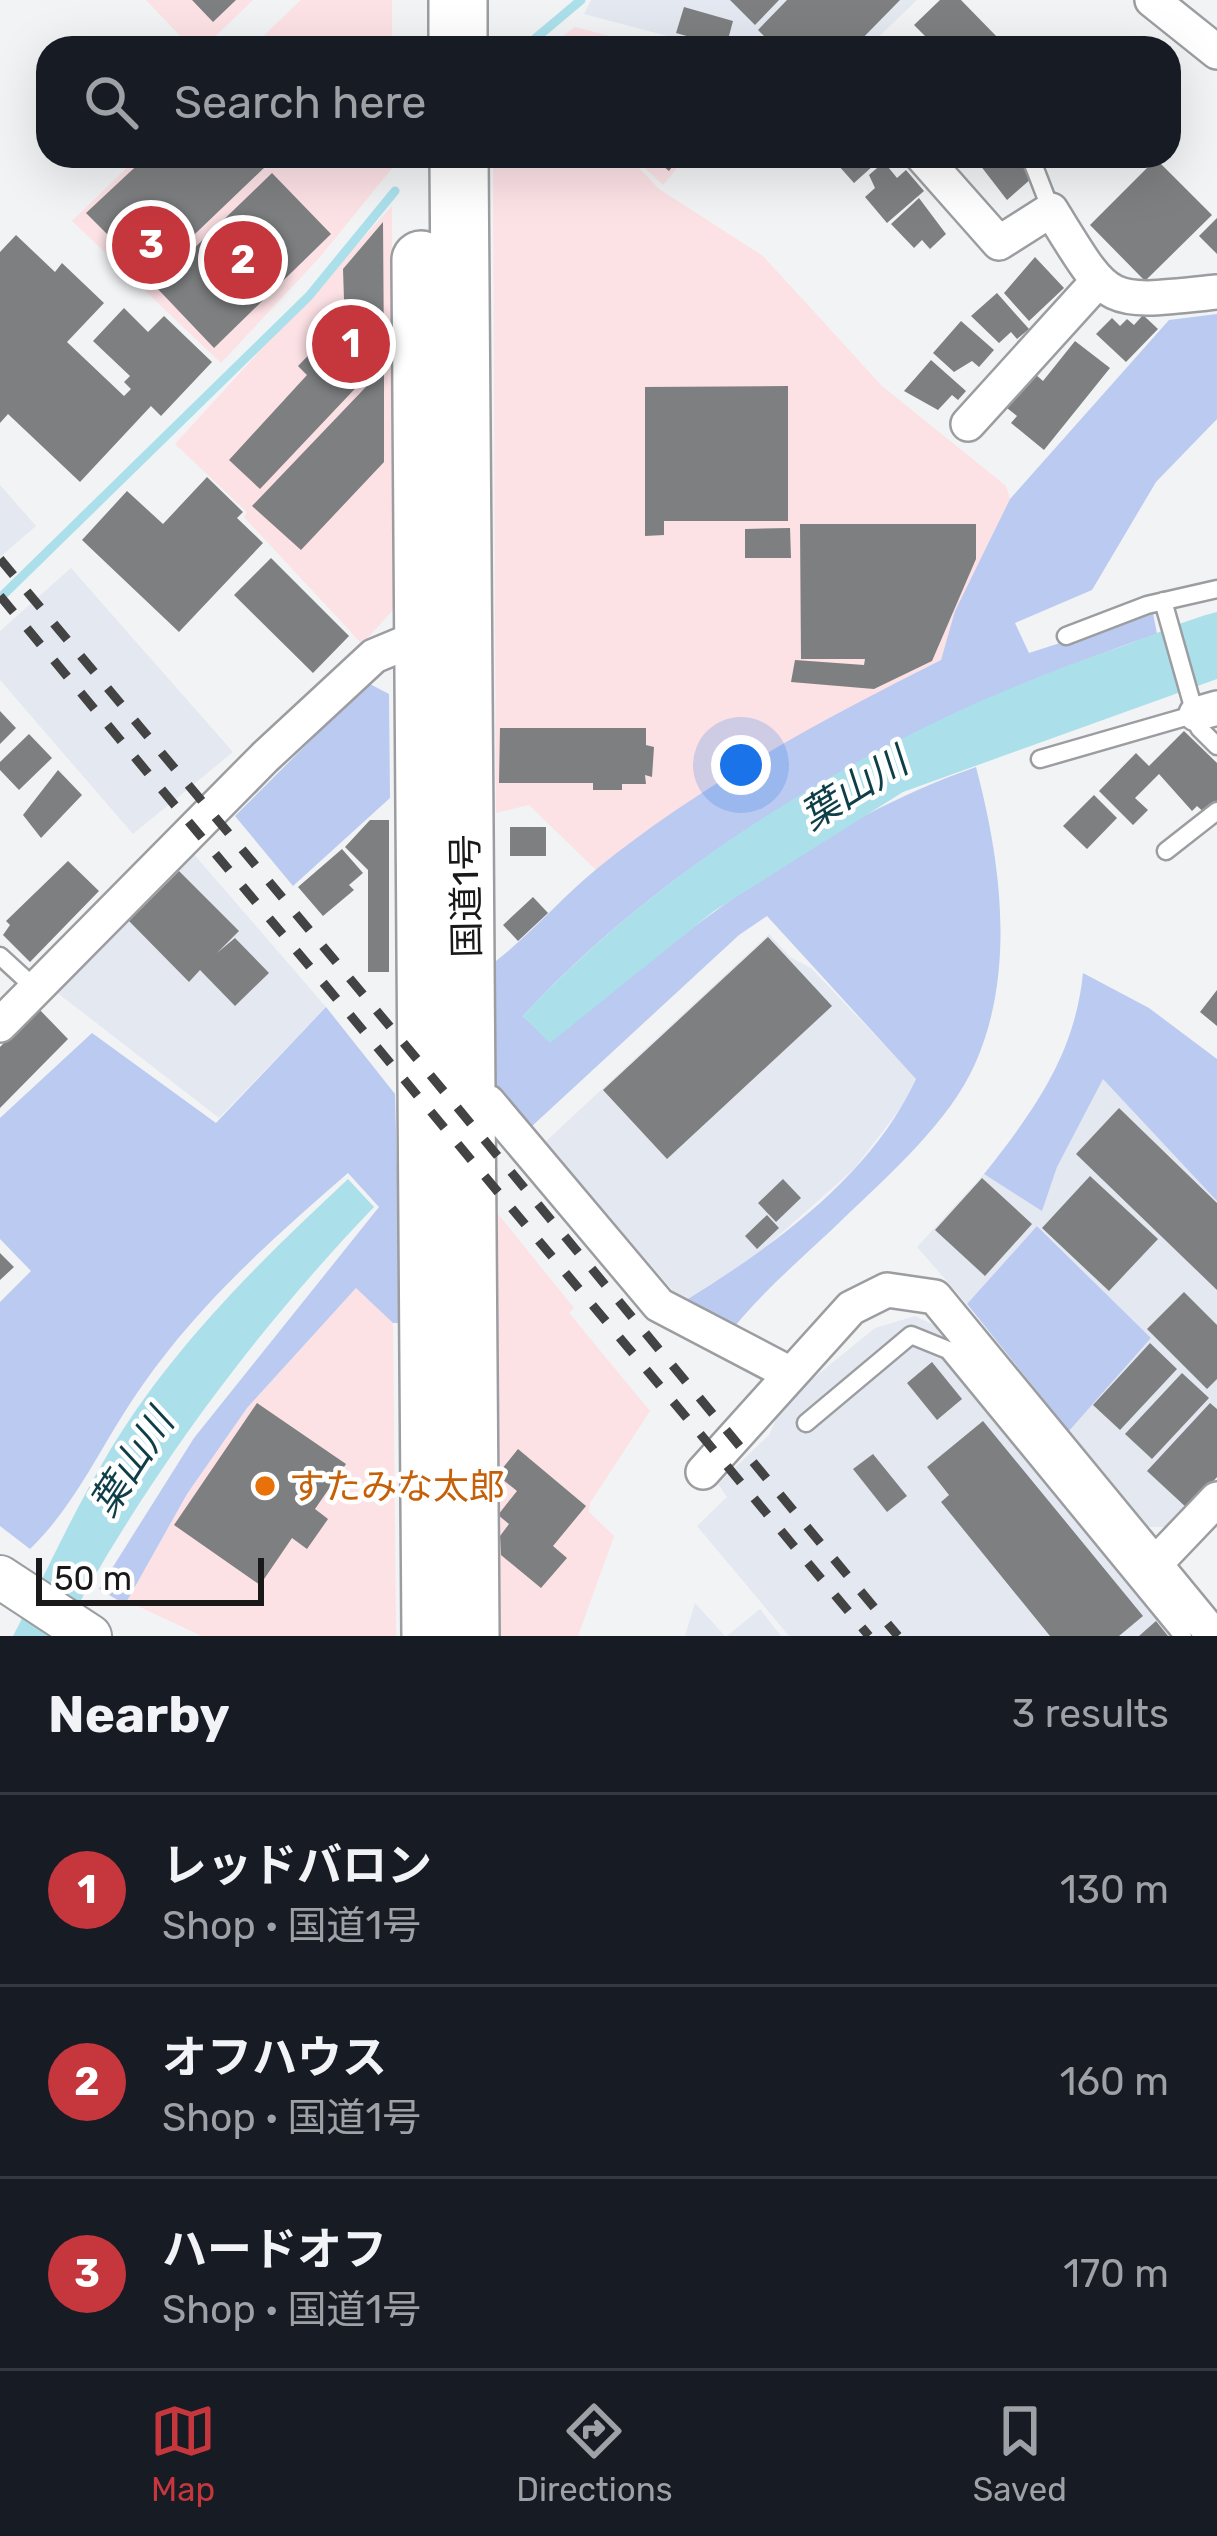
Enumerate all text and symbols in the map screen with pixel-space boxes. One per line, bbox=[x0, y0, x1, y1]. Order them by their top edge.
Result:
search box bbox=[36, 36, 1181, 168]
icon: search bbox=[78, 69, 144, 135]
text: Search here bbox=[174, 76, 426, 129]
pin: 3 bbox=[112, 200, 190, 290]
pin: 2 bbox=[204, 215, 282, 305]
pin: 1 bbox=[312, 299, 390, 389]
your location bbox=[711, 735, 771, 795]
water label: 葉山川 bbox=[792, 736, 919, 840]
street label: 国道1号 bbox=[443, 834, 489, 958]
water label: 葉山川 bbox=[81, 1398, 185, 1525]
place label: すたみな太郎 bbox=[289, 1465, 505, 1508]
marker: すたみな太郎 bbox=[252, 1473, 278, 1499]
scale bar bbox=[36, 1552, 264, 1605]
text: 50 m bbox=[54, 1559, 132, 1598]
text: Nearby bbox=[48, 1684, 230, 1745]
text: 3 results bbox=[1012, 1691, 1169, 1737]
text: レッドバロン bbox=[162, 1839, 432, 1892]
text: 1 bbox=[77, 1867, 97, 1913]
text: 130 m bbox=[1060, 1867, 1169, 1913]
text: Shop · 国道1号 bbox=[162, 1903, 421, 1949]
text: オフハウス bbox=[162, 2031, 387, 2084]
text: 2 bbox=[74, 2059, 100, 2105]
text: 160 m bbox=[1060, 2059, 1169, 2105]
text: Shop · 国道1号 bbox=[162, 2095, 421, 2141]
text: ハードオフ bbox=[162, 2223, 387, 2276]
text: 3 bbox=[74, 2251, 100, 2297]
text: 170 m bbox=[1063, 2251, 1169, 2297]
text: Shop · 国道1号 bbox=[162, 2287, 421, 2333]
tab: Map bbox=[150, 2398, 216, 2509]
tab: Directions bbox=[516, 2398, 673, 2509]
tab: Saved bbox=[973, 2398, 1067, 2509]

